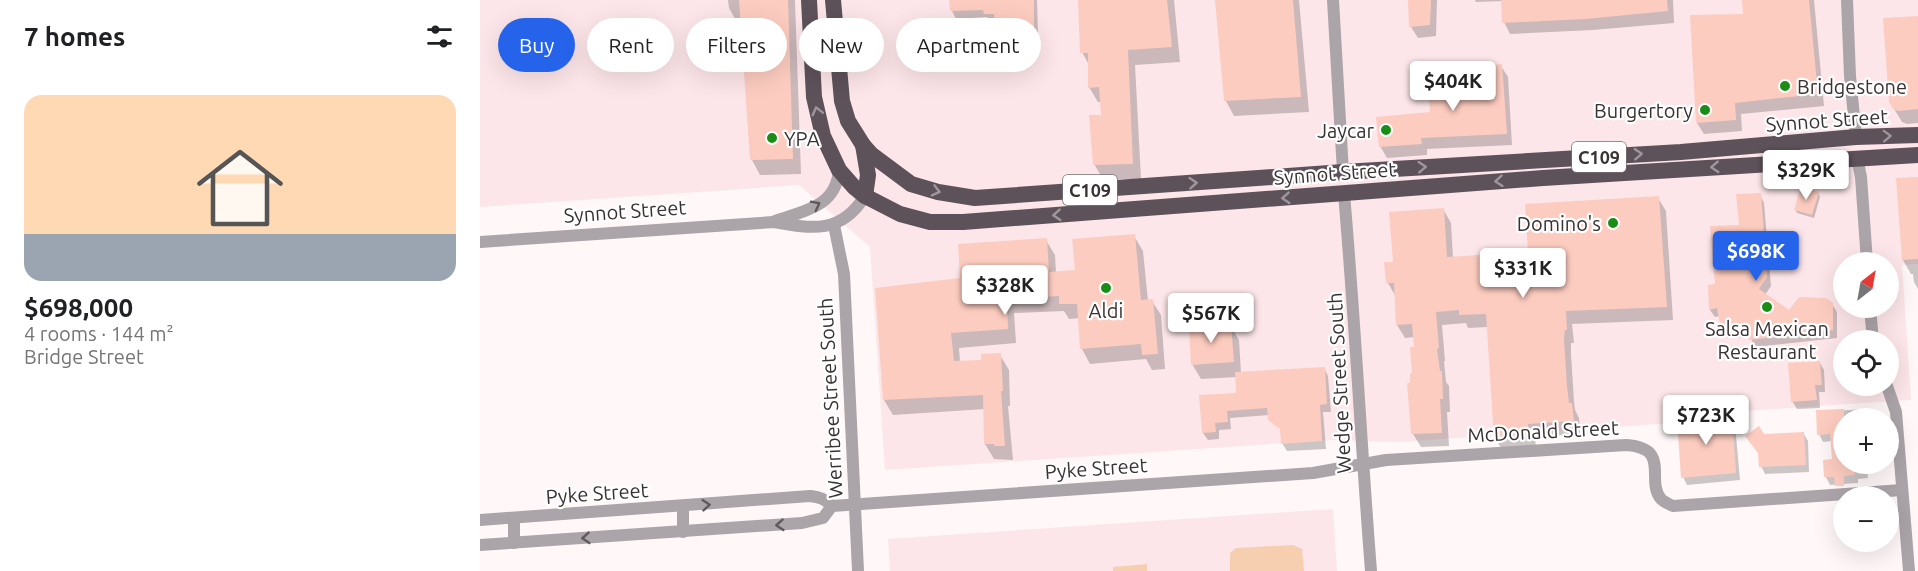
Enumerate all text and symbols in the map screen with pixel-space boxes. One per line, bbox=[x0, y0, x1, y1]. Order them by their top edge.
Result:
chip: Buy bbox=[498, 18, 575, 72]
chip: Rent bbox=[587, 18, 674, 72]
chip: Filters bbox=[686, 18, 787, 72]
chip: New bbox=[799, 18, 884, 72]
chip: Apartment bbox=[896, 18, 1041, 72]
icon: filters bbox=[423, 20, 456, 53]
text: 7 homes bbox=[24, 22, 125, 51]
pin: $404K bbox=[1411, 61, 1495, 112]
text: $404K bbox=[1424, 69, 1482, 92]
place label: Bridgestone bbox=[1797, 75, 1907, 98]
marker: Bridgestone bbox=[1778, 79, 1792, 93]
place label: Burgertory bbox=[1594, 99, 1693, 122]
marker: Burgertory bbox=[1698, 103, 1712, 117]
street label: Synnot Street bbox=[1765, 104, 1889, 136]
one-way arrow bbox=[812, 106, 825, 116]
place label: Jaycar bbox=[1317, 119, 1374, 142]
marker: Jaycar bbox=[1379, 123, 1393, 137]
place label: YPA bbox=[784, 127, 820, 150]
one-way arrow bbox=[1882, 130, 1891, 143]
marker: YPA bbox=[765, 131, 779, 145]
icon: home bbox=[186, 134, 294, 242]
road number: C109 bbox=[1572, 142, 1626, 172]
one-way arrow bbox=[1633, 148, 1642, 161]
pin: $329K bbox=[1764, 150, 1848, 201]
street label: Synnot Street bbox=[1273, 157, 1397, 189]
text: $329K bbox=[1777, 158, 1835, 181]
one-way arrow bbox=[1710, 160, 1719, 173]
one-way arrow bbox=[1418, 161, 1427, 174]
one-way arrow bbox=[1495, 174, 1504, 187]
road number: C109 bbox=[1063, 175, 1117, 205]
one-way arrow bbox=[1188, 176, 1197, 189]
one-way arrow bbox=[931, 184, 941, 197]
one-way arrow bbox=[1281, 191, 1290, 204]
street label: Synnot Street bbox=[563, 195, 687, 227]
one-way arrow bbox=[810, 201, 821, 213]
one-way arrow bbox=[1052, 208, 1062, 221]
place label: Domino's bbox=[1517, 212, 1601, 235]
marker: Domino's bbox=[1606, 216, 1620, 230]
pin: $698K bbox=[1714, 231, 1798, 282]
text: $698K bbox=[1727, 239, 1785, 262]
pin: $331K bbox=[1481, 248, 1565, 299]
north arrow bbox=[1833, 252, 1899, 318]
map controls bbox=[1833, 252, 1899, 552]
text: $331K bbox=[1494, 256, 1552, 279]
pin: $328K bbox=[963, 265, 1047, 316]
text: $328K bbox=[976, 273, 1034, 296]
marker: Aldi bbox=[1099, 281, 1113, 295]
street label: Wedge Street South bbox=[1323, 292, 1355, 474]
text: $698,000 bbox=[24, 293, 133, 322]
pin: $567K bbox=[1169, 293, 1253, 344]
street label: Werribee Street South bbox=[813, 297, 847, 499]
place label: Aldi bbox=[1089, 299, 1123, 322]
marker: Salsa Mexican Restaurant bbox=[1760, 300, 1774, 314]
text: $567K bbox=[1182, 301, 1240, 324]
place label: Salsa Mexican Restaurant bbox=[1705, 317, 1829, 363]
text: 4 rooms · 144 m² bbox=[24, 322, 174, 345]
button: locate bbox=[1833, 330, 1899, 396]
text: Bridge Street bbox=[24, 345, 144, 368]
pin: $723K bbox=[1664, 395, 1748, 446]
text: $723K bbox=[1677, 403, 1735, 426]
button: + bbox=[1833, 408, 1899, 474]
street label: McDonald Street bbox=[1467, 416, 1619, 446]
street label: Pyke Street bbox=[1044, 453, 1148, 483]
street label: Pyke Street bbox=[545, 478, 649, 508]
button: − bbox=[1833, 486, 1899, 552]
one-way arrow bbox=[701, 499, 711, 512]
one-way arrow bbox=[776, 518, 785, 531]
one-way arrow bbox=[581, 531, 590, 544]

